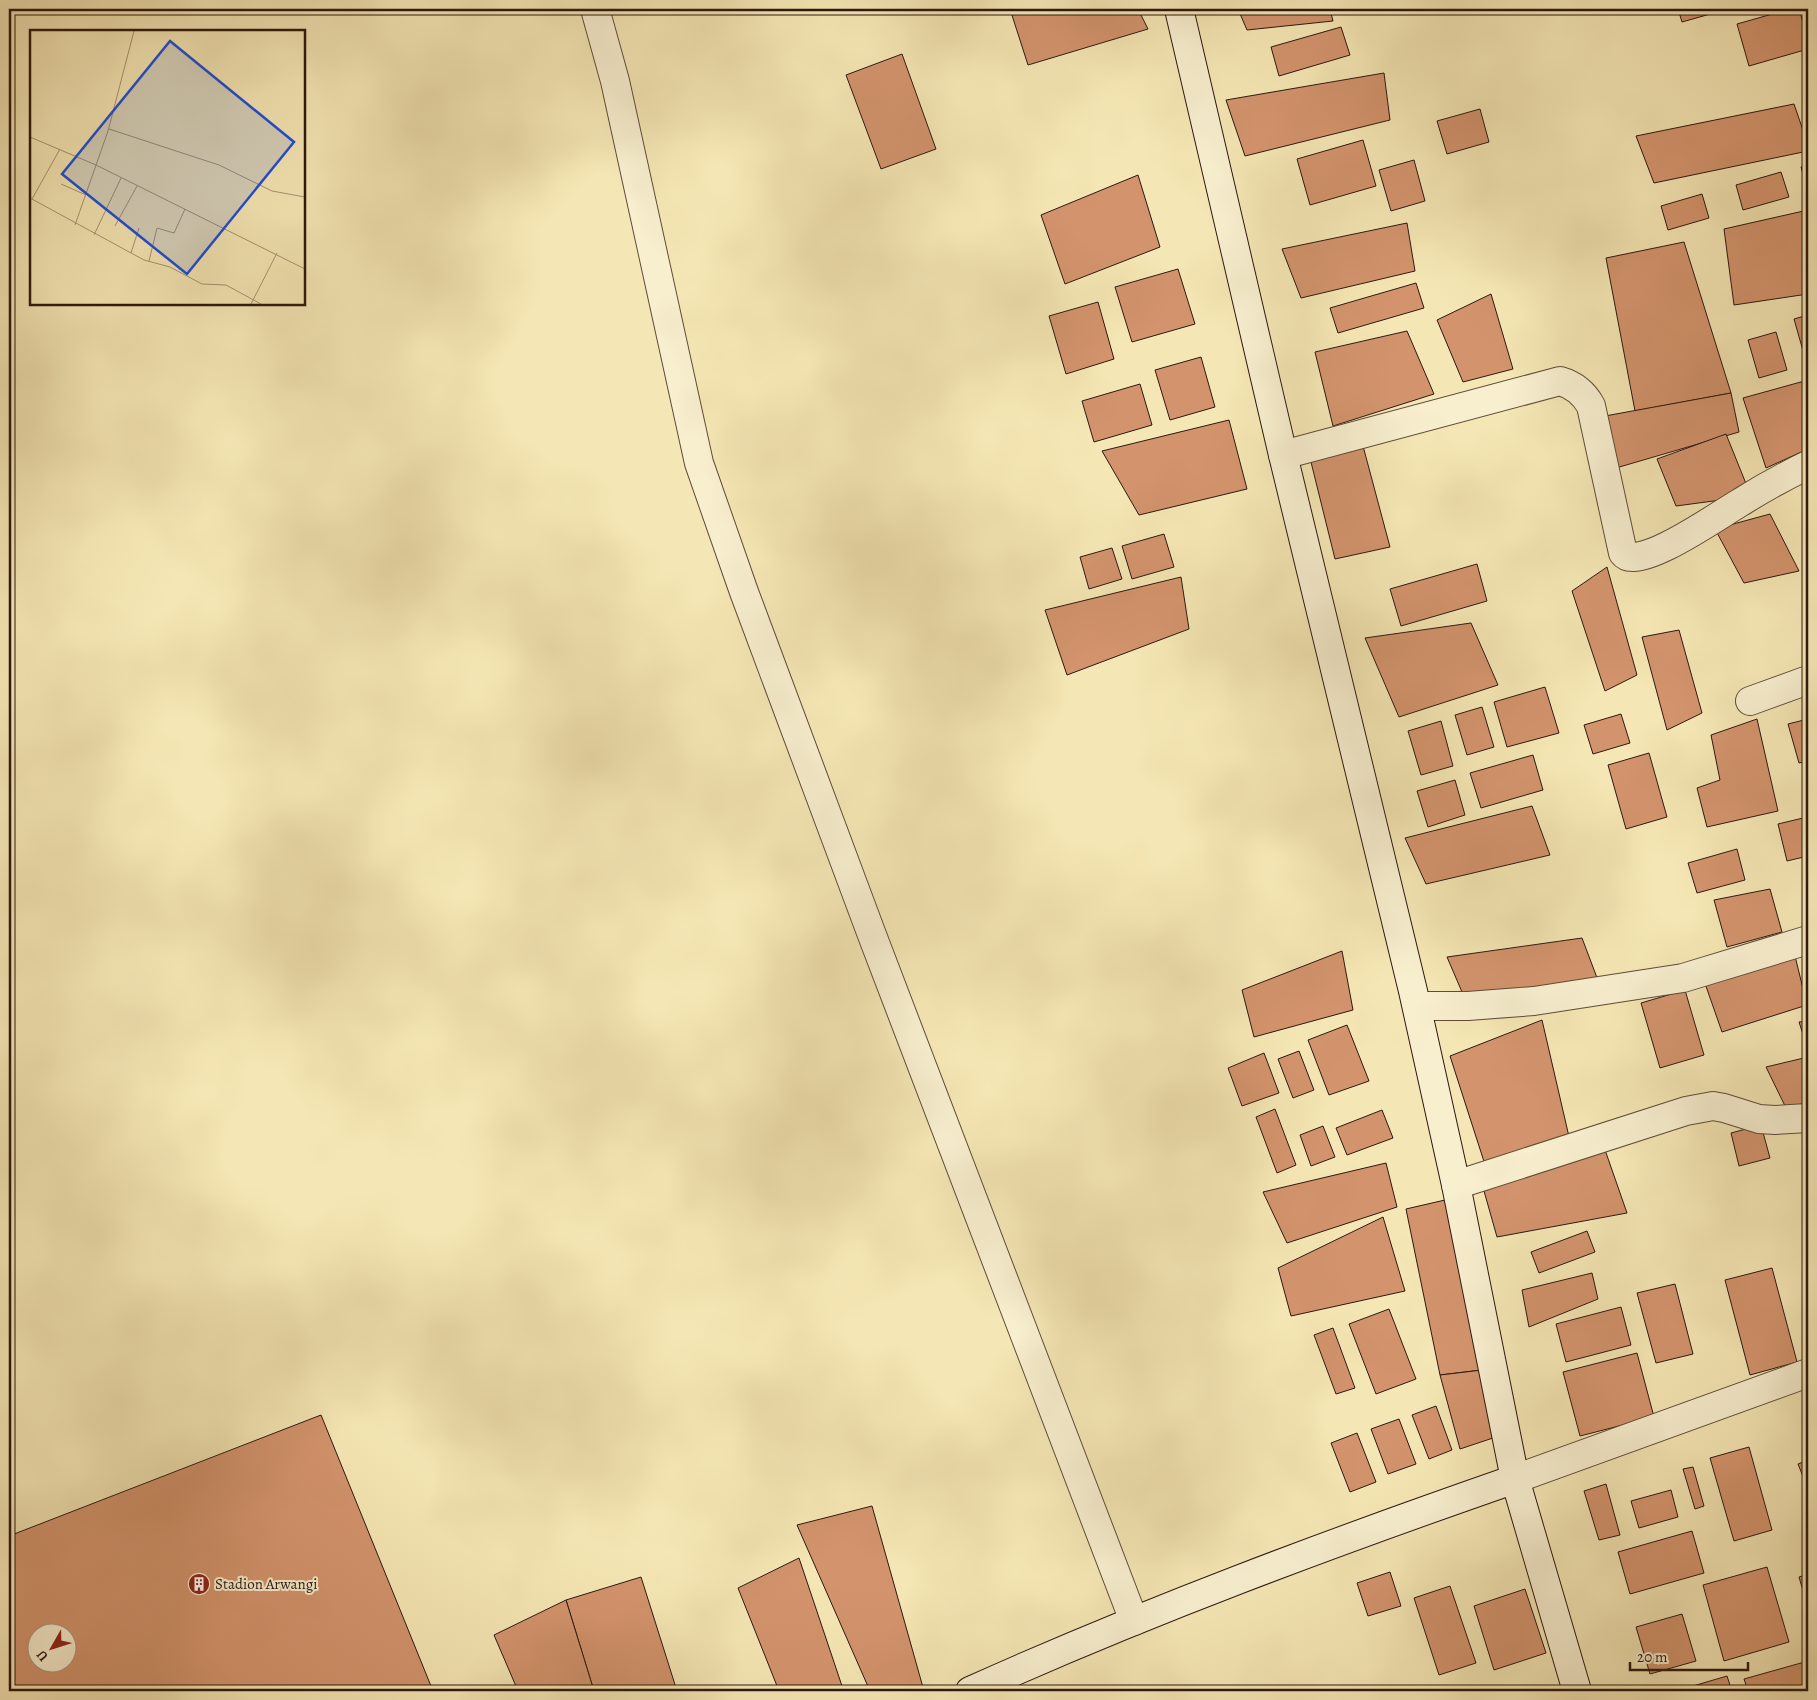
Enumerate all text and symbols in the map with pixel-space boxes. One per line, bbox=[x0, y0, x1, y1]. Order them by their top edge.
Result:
inset map bbox=[30, 30, 305, 305]
building icon: Stadion Arwangi bbox=[187, 1572, 211, 1596]
place label: Stadion Arwangi bbox=[215, 1574, 318, 1594]
north arrow bbox=[28, 1622, 78, 1672]
scale bar bbox=[1630, 1640, 1747, 1672]
text: U bbox=[32, 1646, 53, 1665]
text: 20 m bbox=[1637, 1647, 1668, 1667]

